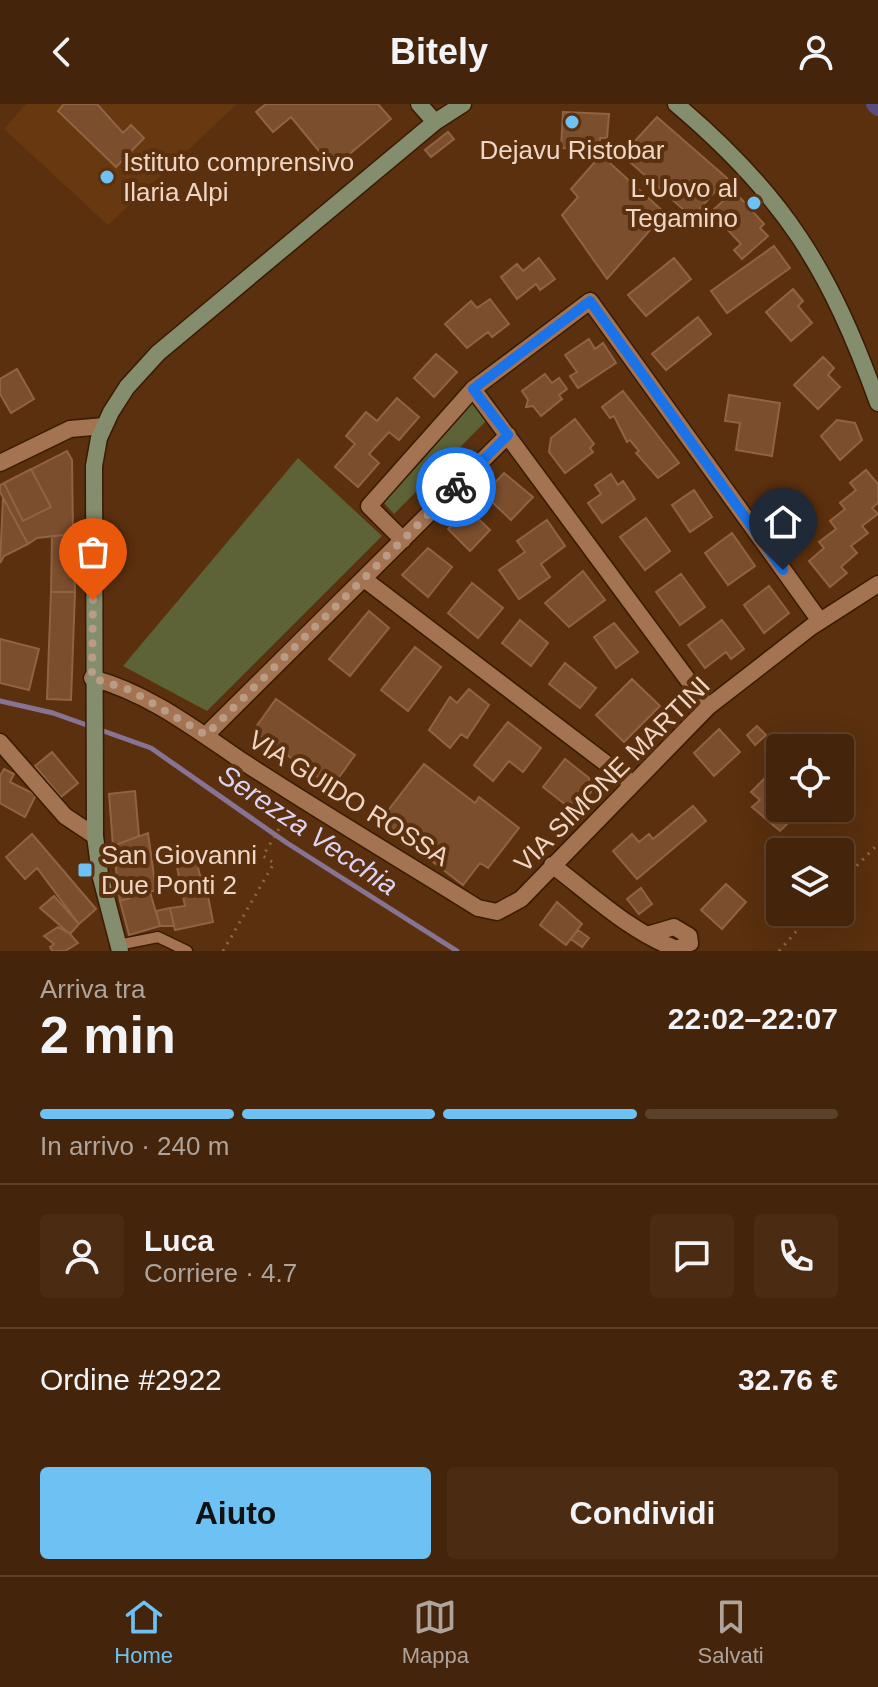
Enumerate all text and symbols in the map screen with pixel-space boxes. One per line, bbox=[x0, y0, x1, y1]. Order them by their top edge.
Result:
icon: back bbox=[40, 30, 84, 74]
icon: person bbox=[794, 30, 838, 74]
text: Bitely bbox=[390, 31, 488, 72]
marker: Dejavu Ristobar bbox=[563, 113, 581, 131]
place label: Dejavu Ristobar bbox=[480, 135, 665, 165]
place label: Istituto comprensivo Ilaria Alpi bbox=[123, 147, 354, 207]
marker: Istituto comprensivo Ilaria Alpi bbox=[98, 168, 116, 186]
place label: L'Uovo al Tegamino bbox=[625, 173, 738, 233]
marker: L'Uovo al Tegamino bbox=[745, 194, 763, 212]
courier bbox=[416, 447, 496, 527]
icon: bike bbox=[434, 465, 478, 509]
pin bbox=[749, 488, 817, 570]
icon: home bbox=[761, 500, 805, 544]
pin bbox=[59, 518, 127, 600]
icon: bag bbox=[71, 530, 115, 574]
street label: VIA SIMONE MARTINI bbox=[508, 670, 716, 878]
street label: VIA GUIDO ROSSA bbox=[243, 724, 456, 872]
map controls bbox=[766, 734, 854, 926]
button: locate bbox=[766, 734, 854, 822]
water label: Serezza Vecchia bbox=[213, 759, 403, 901]
button: layers bbox=[766, 838, 854, 926]
place label: San Giovanni Due Ponti 2 bbox=[101, 840, 257, 900]
marker: San Giovanni Due Ponti 2 bbox=[76, 861, 94, 879]
text: Arriva tra bbox=[40, 974, 145, 1004]
text: 22:02–22:07 bbox=[668, 1002, 838, 1035]
text: 2 min bbox=[40, 1006, 176, 1064]
text: In arrivo · 240 m bbox=[40, 1131, 229, 1161]
button: person bbox=[40, 1214, 124, 1298]
button: chat bbox=[650, 1214, 734, 1298]
button: phone bbox=[754, 1214, 838, 1298]
text: Luca bbox=[144, 1224, 214, 1257]
text: Corriere · 4.7 bbox=[144, 1258, 297, 1288]
text: Ordine #2922 bbox=[40, 1363, 222, 1396]
text: 32.76 € bbox=[738, 1363, 838, 1396]
button: Aiuto bbox=[40, 1467, 431, 1559]
button: Condividi bbox=[447, 1467, 838, 1559]
tab: Home bbox=[114, 1595, 173, 1669]
tab: Mappa bbox=[402, 1595, 469, 1669]
tab: Salvati bbox=[698, 1595, 764, 1669]

